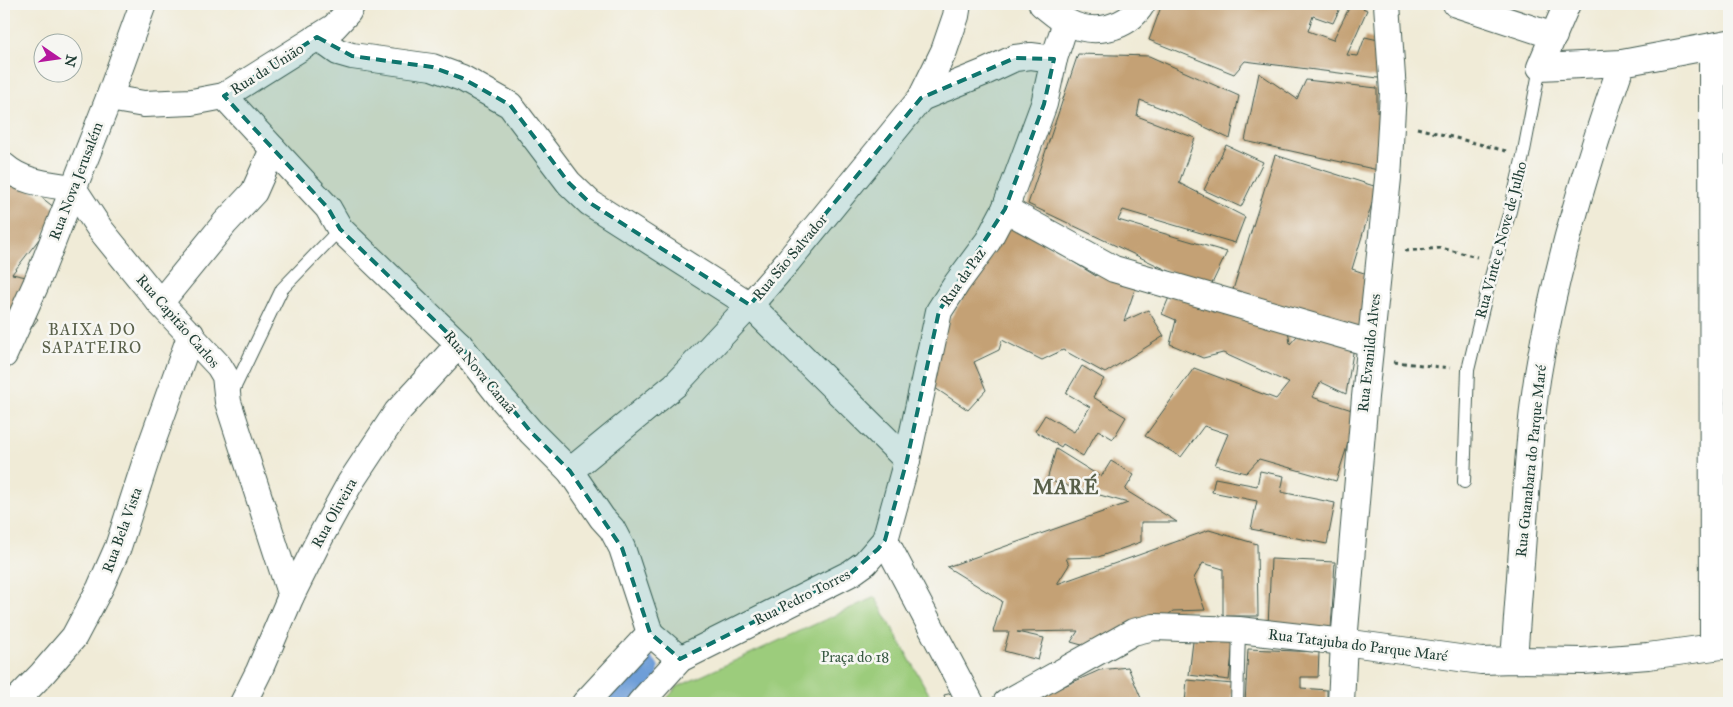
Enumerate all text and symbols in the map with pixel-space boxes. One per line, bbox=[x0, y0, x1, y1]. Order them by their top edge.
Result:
north arrow bbox=[32, 32, 82, 82]
street label: Rua da União bbox=[227, 39, 307, 99]
text: N bbox=[61, 53, 80, 69]
street label: Rua Nova Jerusalém bbox=[45, 119, 108, 243]
street label: Rua Vinte e Nove de Julho bbox=[1471, 159, 1532, 321]
street label: Rua São Salvador bbox=[749, 210, 832, 304]
street label: Rua da Paz bbox=[937, 244, 990, 309]
street label: Rua Capitão Carlos bbox=[133, 271, 223, 371]
street label: Rua Evanildo Alves bbox=[1354, 293, 1384, 413]
district label: BAIXA DO SAPATEIRO bbox=[42, 320, 142, 357]
street label: Rua Nova Canaã bbox=[440, 327, 520, 417]
street label: Rua Guanabara do Parque Maré bbox=[1512, 363, 1551, 558]
district label: MARÉ bbox=[1033, 473, 1099, 499]
street label: Rua Oliveira bbox=[308, 474, 361, 551]
street label: Rua Bela Vista bbox=[98, 484, 146, 575]
street label: Rua Pedro Torres bbox=[751, 565, 853, 629]
street label: Rua Tatajuba do Parque Maré bbox=[1267, 625, 1450, 666]
park label: Praça do 18 bbox=[821, 648, 889, 666]

